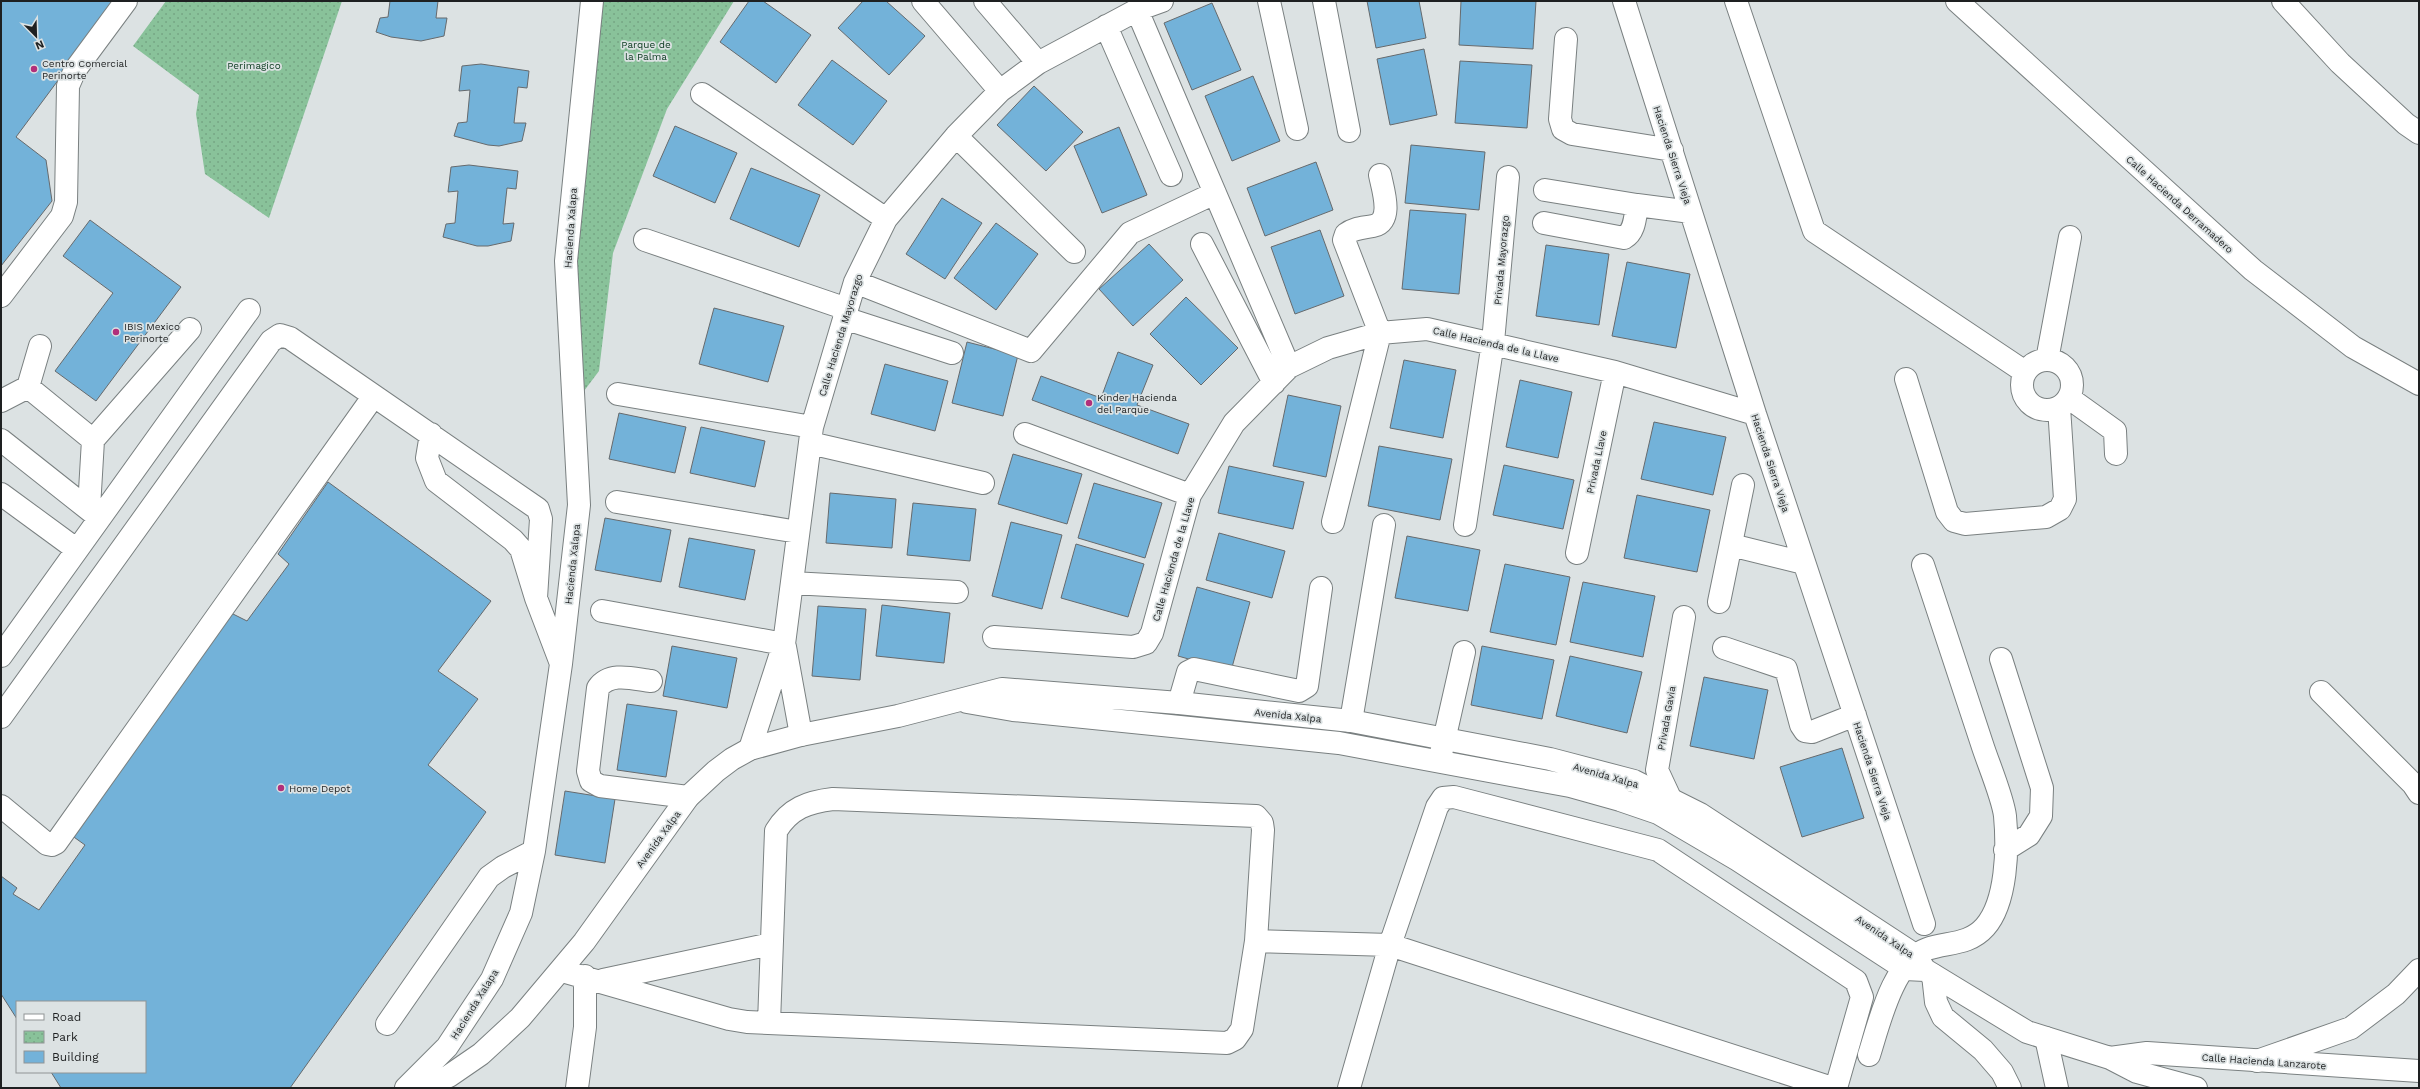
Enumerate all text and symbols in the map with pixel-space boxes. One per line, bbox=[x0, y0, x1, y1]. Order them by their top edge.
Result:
north arrow bbox=[16, 16, 56, 56]
text: N bbox=[33, 37, 46, 52]
park label: Parque de la Palma bbox=[621, 39, 671, 62]
place label: Centro Comercial Perinorte bbox=[42, 58, 127, 81]
park label: Perimagico bbox=[227, 60, 281, 71]
marker: Centro Comercial Perinorte bbox=[29, 64, 39, 74]
street label: Hacienda Sierra Vieja bbox=[1651, 105, 1694, 206]
street label: Calle Hacienda Derramadero bbox=[2124, 153, 2235, 255]
street label: Hacienda Xalapa bbox=[562, 187, 579, 269]
street label: Privada Mayorazgo bbox=[1492, 215, 1511, 305]
street label: Calle Hacienda Mayorazgo bbox=[817, 273, 864, 398]
place label: IBIS Mexico Perinorte bbox=[124, 321, 180, 344]
street label: Calle Hacienda de la Llave bbox=[1432, 325, 1560, 364]
marker: IBIS Mexico Perinorte bbox=[111, 327, 121, 337]
place label: Kinder Hacienda del Parque bbox=[1097, 392, 1177, 415]
marker: Kinder Hacienda del Parque bbox=[1084, 398, 1094, 408]
street label: Hacienda Sierra Vieja bbox=[1749, 413, 1792, 514]
street label: Privada Llave bbox=[1584, 429, 1609, 495]
street label: Calle Hacienda de la Llave bbox=[1150, 495, 1197, 623]
street label: Hacienda Xalapa bbox=[563, 523, 582, 605]
street label: Privada Gavia bbox=[1655, 685, 1678, 751]
street label: Avenida Xalpa bbox=[1254, 706, 1322, 725]
street label: Hacienda Sierra Vieja bbox=[1851, 721, 1894, 822]
street label: Avenida Xalpa bbox=[1572, 761, 1640, 790]
marker: Home Depot bbox=[276, 783, 286, 793]
place label: Home Depot bbox=[289, 783, 351, 794]
street label: Avenida Xalpa bbox=[634, 808, 683, 870]
street label: Avenida Xalpa bbox=[1854, 913, 1916, 960]
street label: Hacienda Xalapa bbox=[448, 967, 501, 1041]
legend bbox=[16, 1001, 146, 1073]
text: Road bbox=[52, 1010, 81, 1024]
text: Park bbox=[52, 1030, 78, 1044]
text: Building bbox=[52, 1050, 99, 1064]
street label: Calle Hacienda Lanzarote bbox=[2201, 1052, 2327, 1071]

